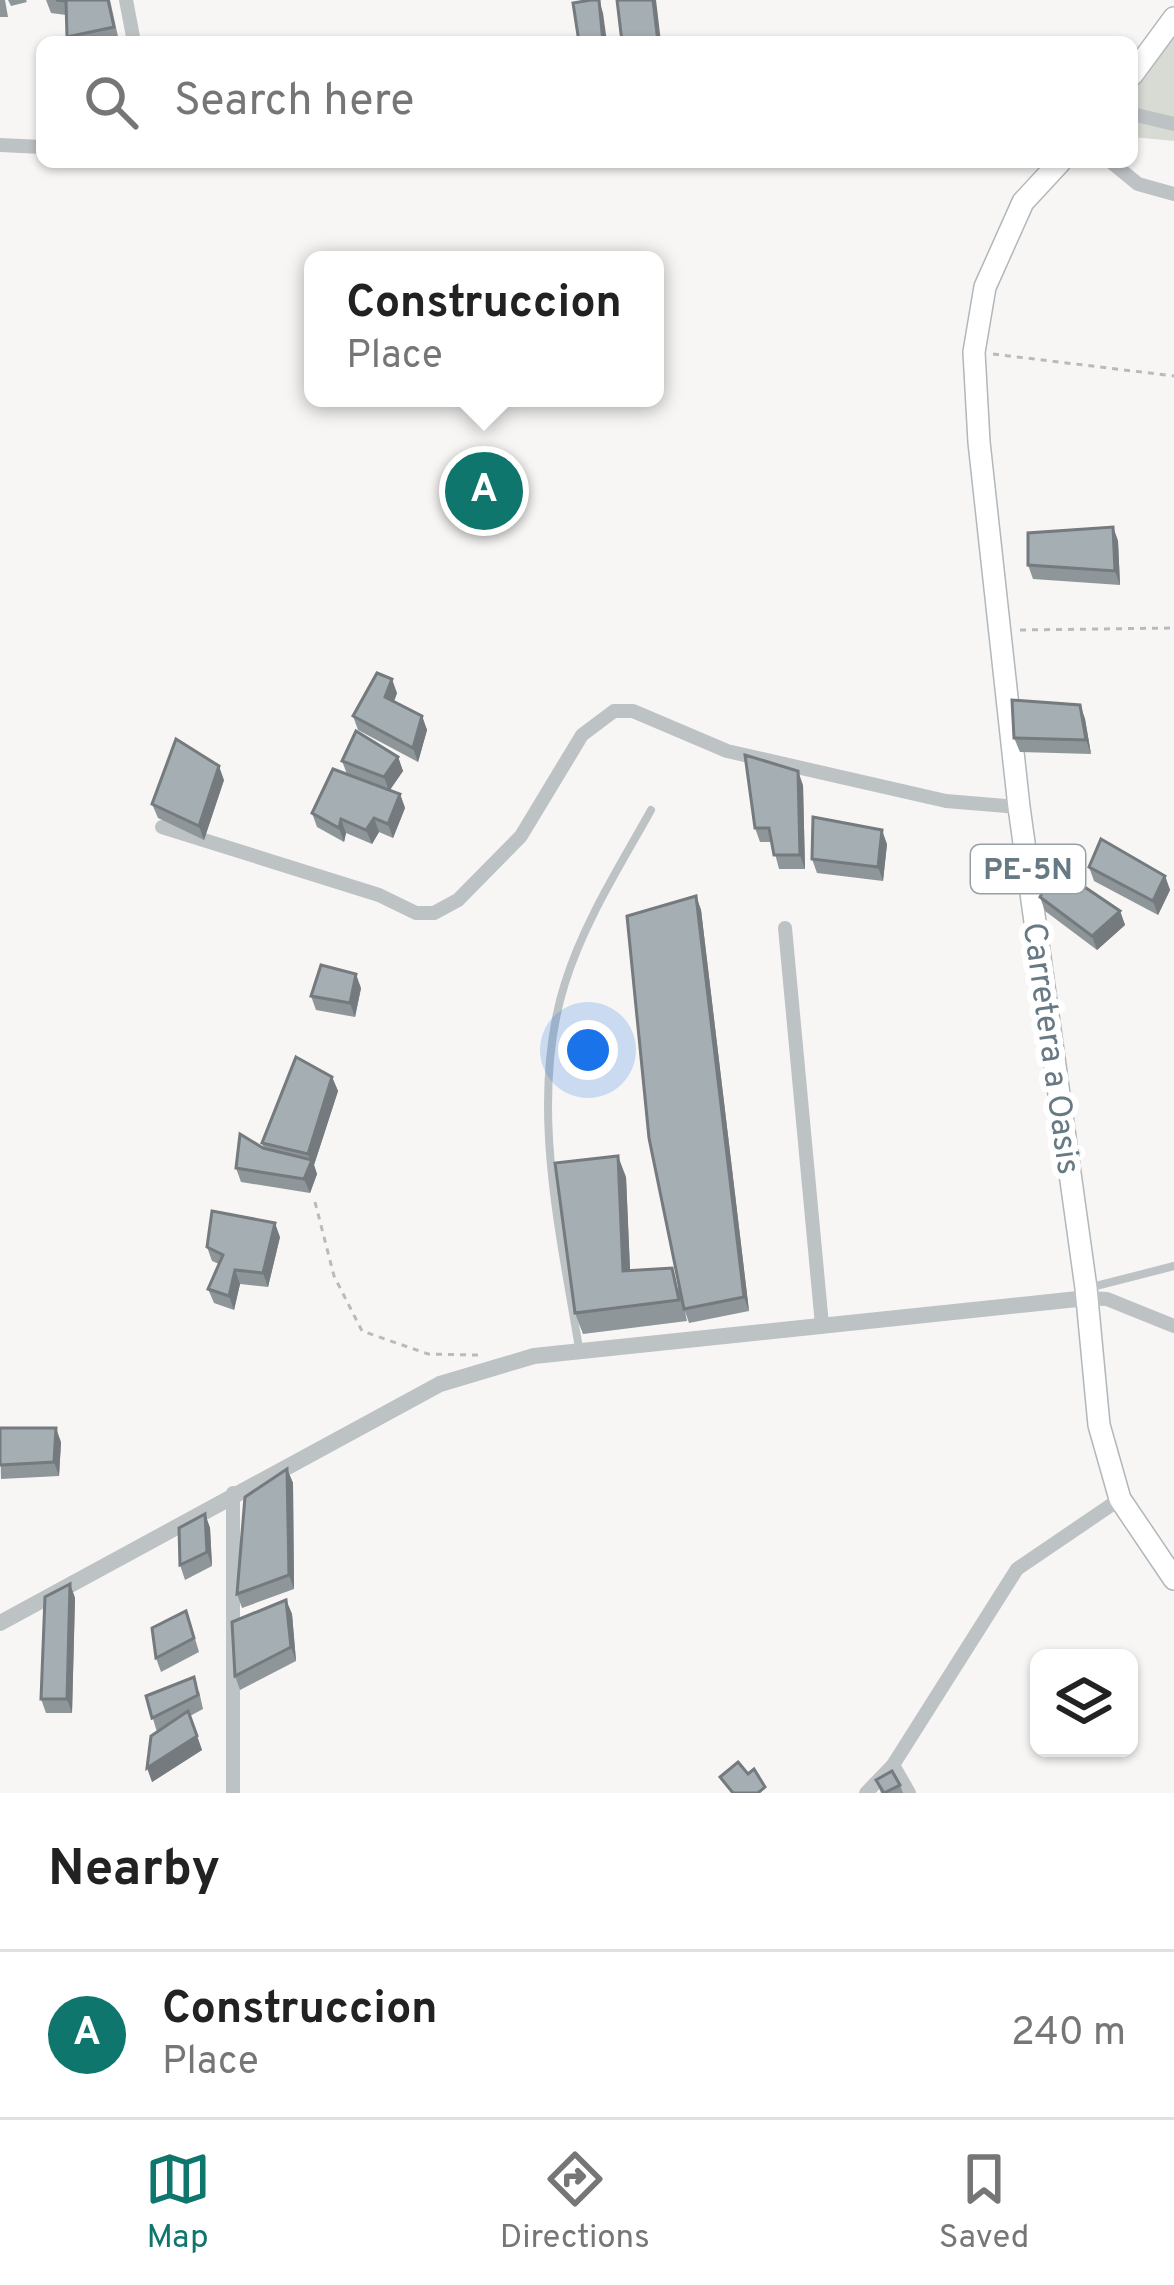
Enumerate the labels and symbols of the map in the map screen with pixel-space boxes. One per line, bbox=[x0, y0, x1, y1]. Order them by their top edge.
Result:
pin: A bbox=[445, 446, 523, 536]
road number: PE-5N bbox=[971, 845, 1085, 893]
street label: Carretera a Oasis bbox=[1011, 920, 1088, 1177]
your location bbox=[558, 1020, 618, 1080]

